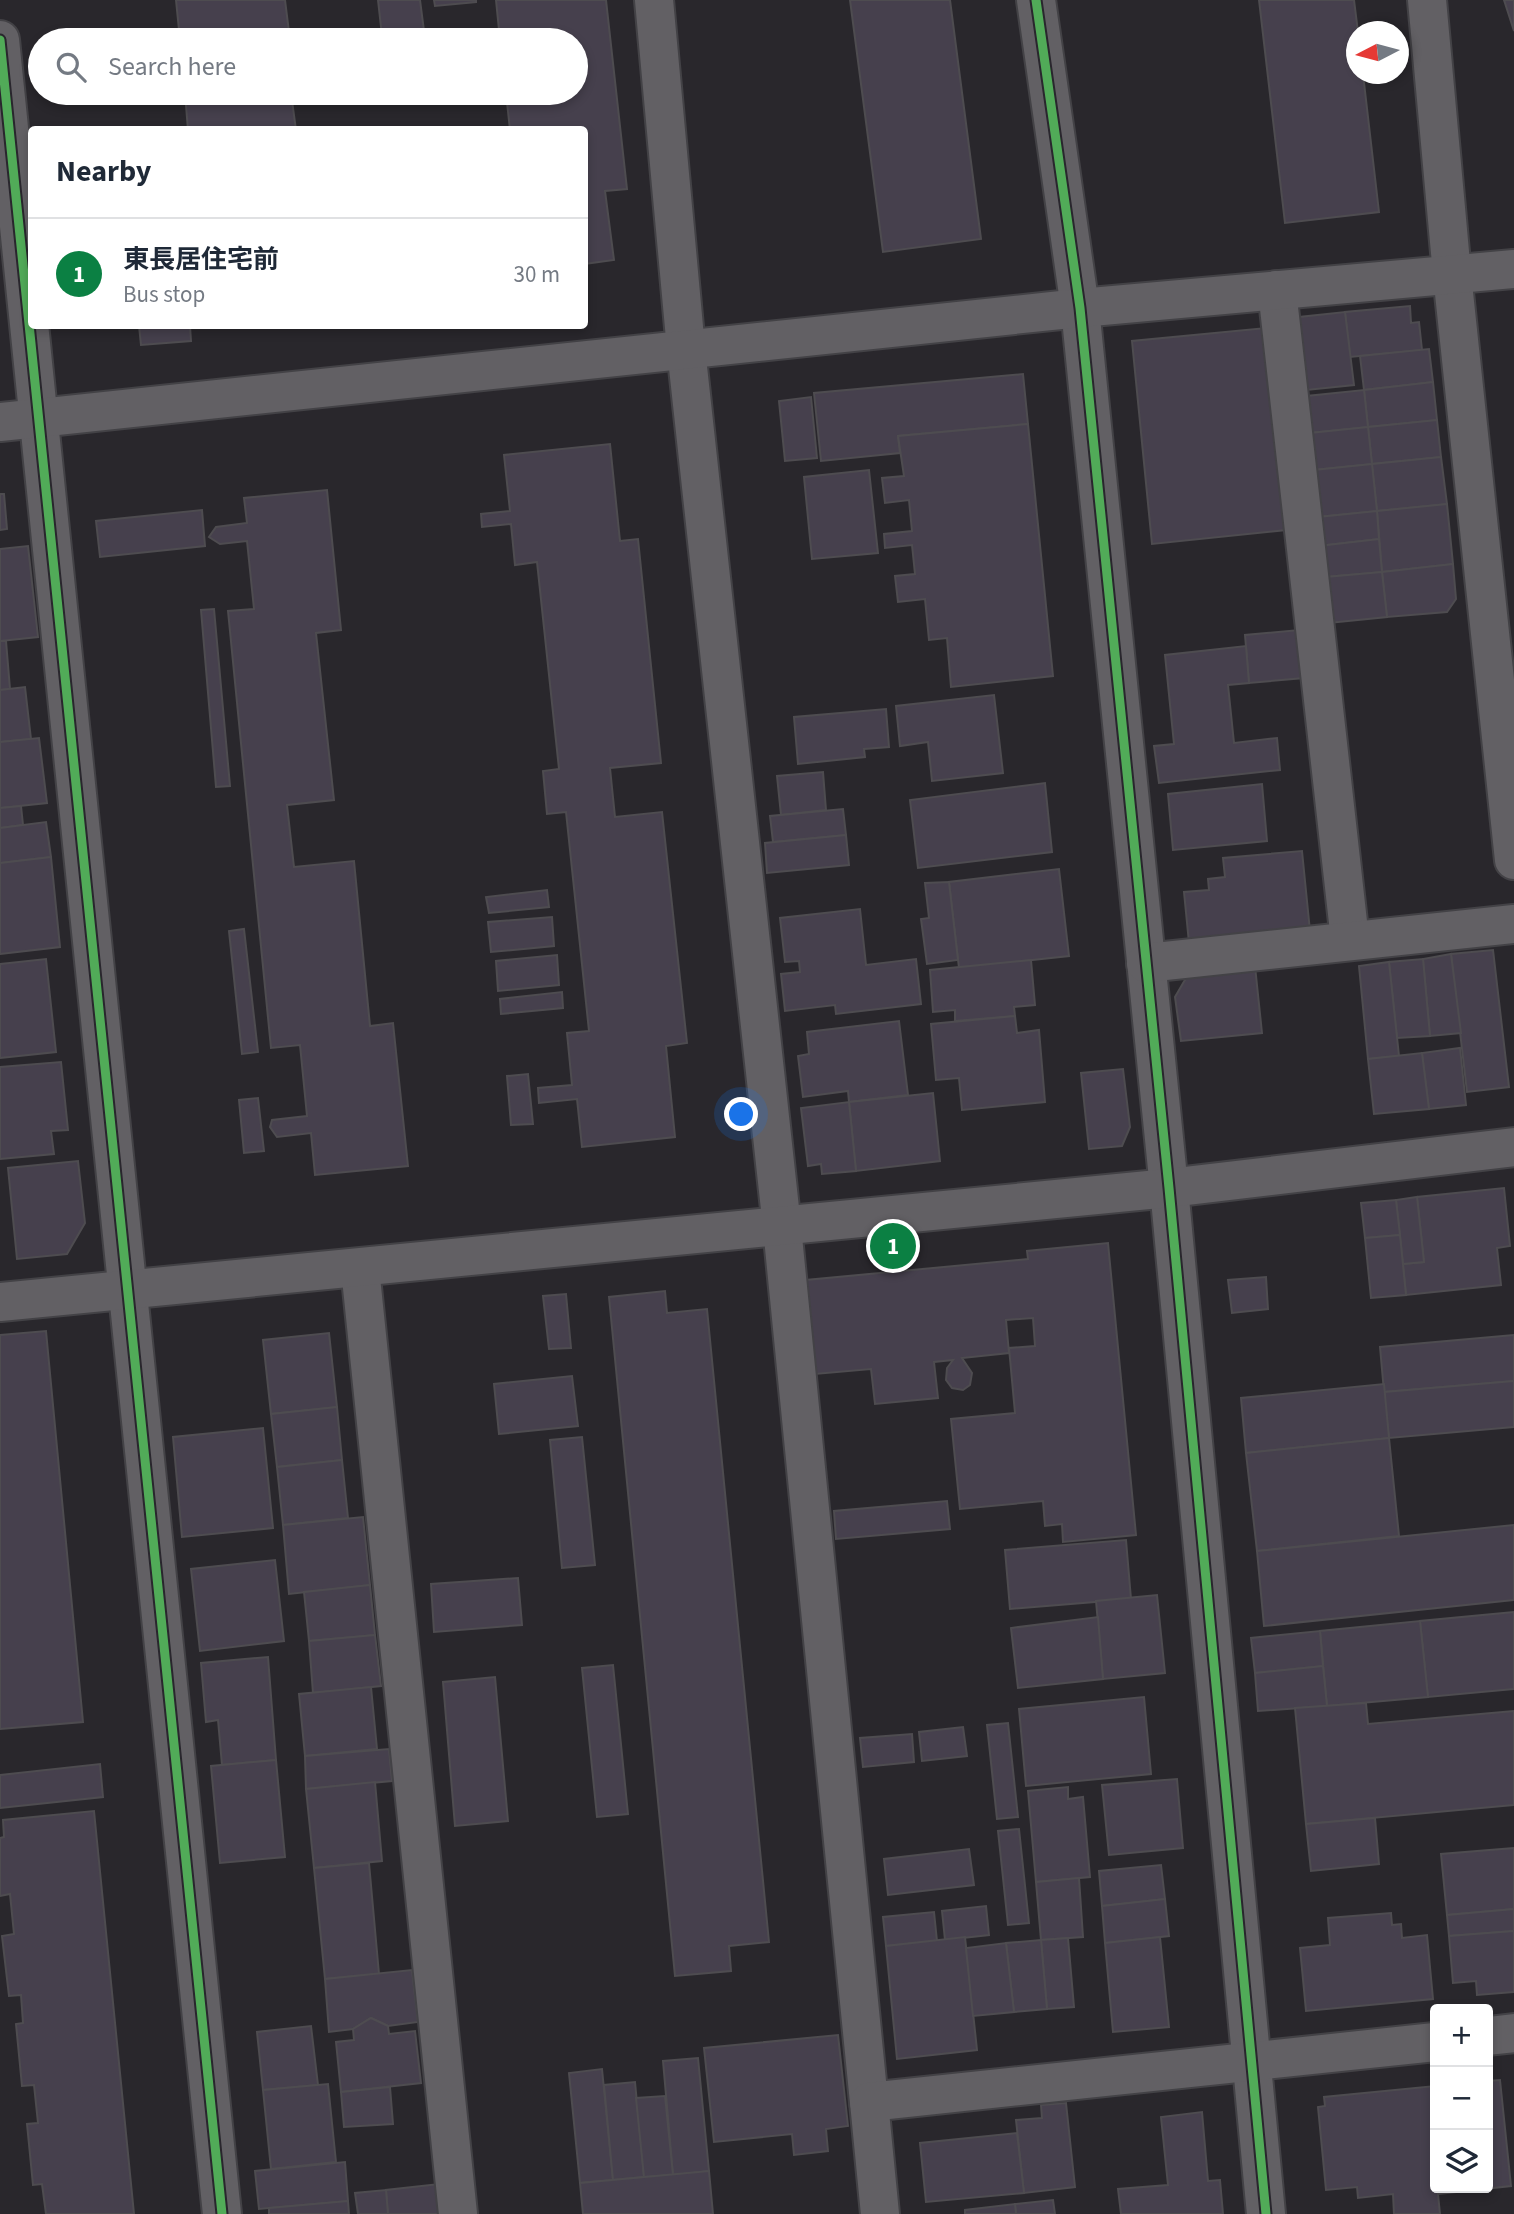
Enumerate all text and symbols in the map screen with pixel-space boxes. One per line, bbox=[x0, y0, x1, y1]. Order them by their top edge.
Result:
north arrow bbox=[1346, 21, 1409, 84]
search box bbox=[28, 28, 588, 105]
icon: search bbox=[52, 48, 90, 86]
text: Search here bbox=[108, 48, 236, 85]
text: Nearby bbox=[56, 150, 151, 193]
text: 東長居住宅前 bbox=[123, 241, 279, 278]
text: 1 bbox=[73, 258, 85, 291]
text: 30 m bbox=[513, 258, 560, 291]
text: Bus stop bbox=[123, 278, 205, 311]
your location bbox=[724, 1097, 758, 1131]
pin: 1 bbox=[870, 1220, 916, 1272]
map controls bbox=[1430, 2004, 1493, 2193]
button: + bbox=[1430, 2004, 1493, 2067]
button: − bbox=[1430, 2067, 1493, 2130]
button: layers bbox=[1430, 2130, 1493, 2193]

